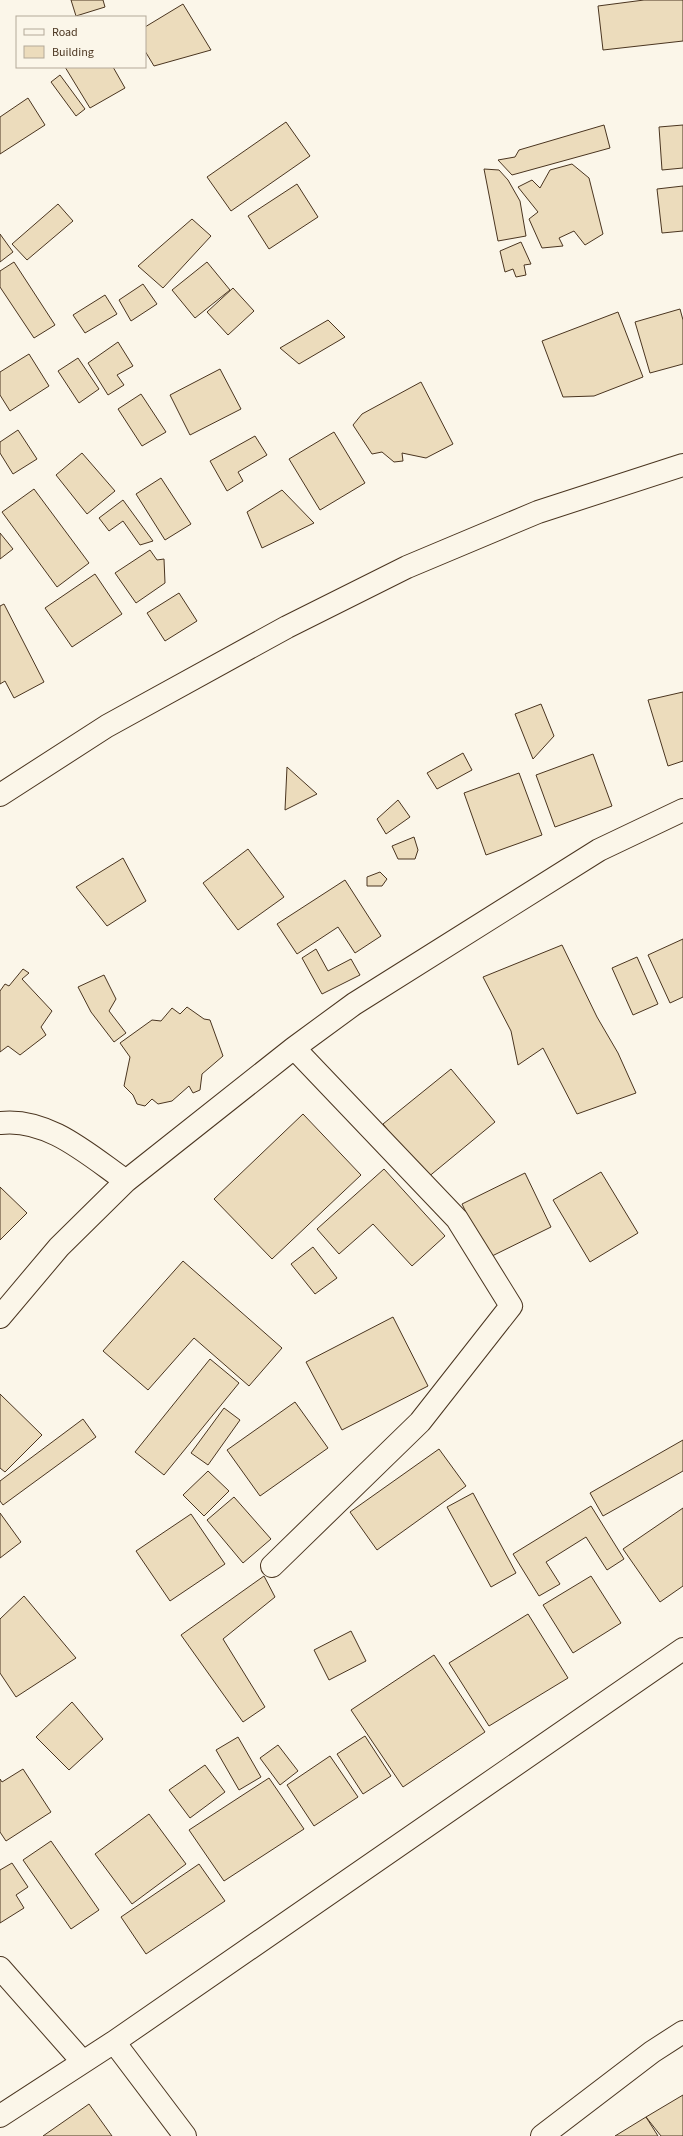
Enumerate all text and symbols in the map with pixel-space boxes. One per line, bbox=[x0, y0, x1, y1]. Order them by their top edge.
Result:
legend bbox=[16, 16, 146, 68]
text: Road bbox=[52, 24, 78, 41]
text: Building bbox=[52, 44, 94, 61]

